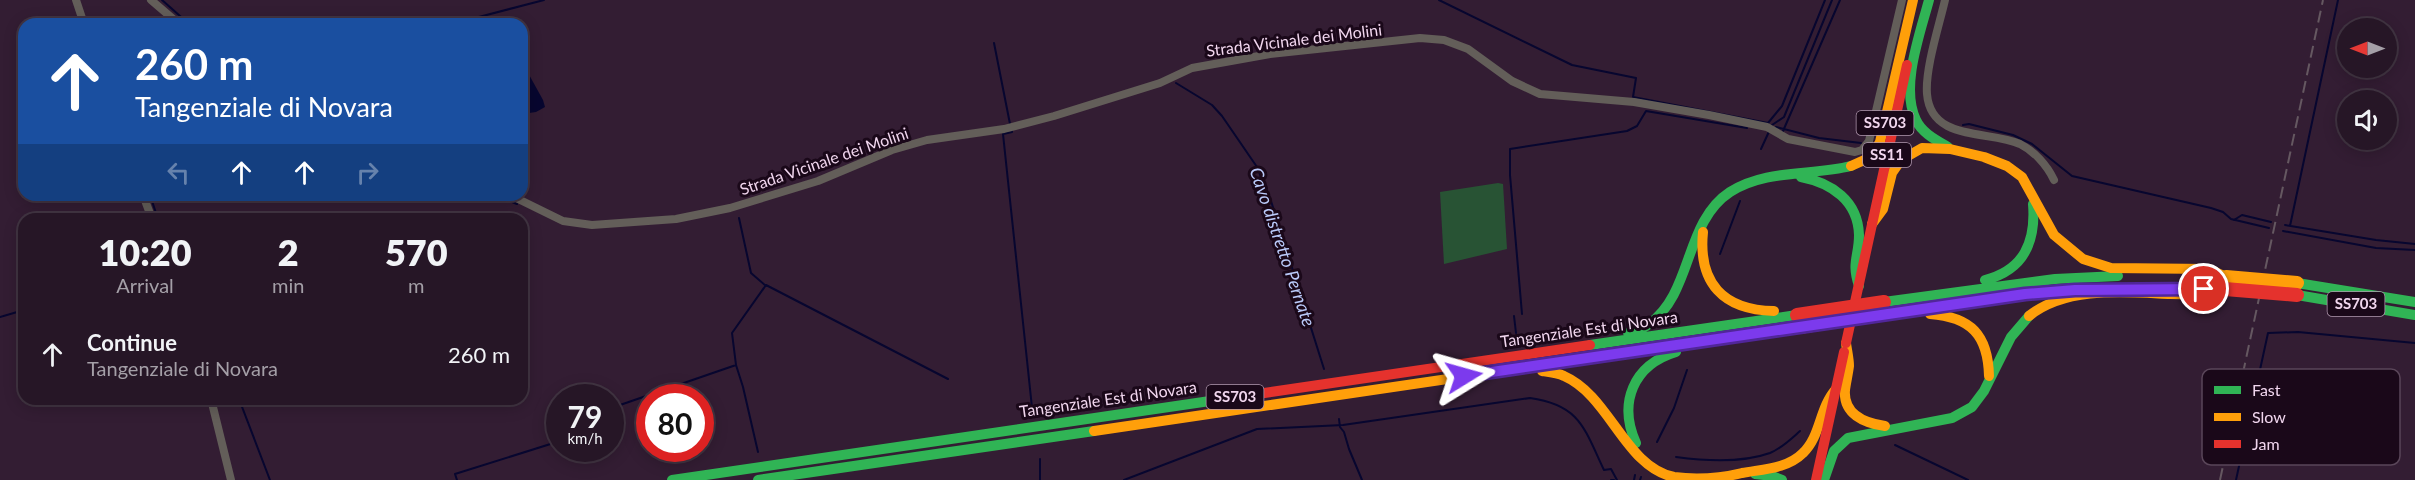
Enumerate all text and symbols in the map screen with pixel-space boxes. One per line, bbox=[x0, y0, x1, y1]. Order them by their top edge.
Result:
north arrow bbox=[2337, 18, 2397, 78]
map controls bbox=[2337, 18, 2397, 150]
street label: Strada Vicinale dei Molini bbox=[1205, 19, 1383, 60]
text: 260 m bbox=[135, 39, 253, 89]
icon: ahead bbox=[36, 42, 114, 120]
text: Tangenziale di Novara bbox=[135, 90, 393, 123]
button: sound bbox=[2337, 90, 2397, 150]
road number: SS703 bbox=[1856, 111, 1914, 135]
street label: Strada Vicinale dei Molini bbox=[737, 123, 911, 198]
road number: SS11 bbox=[1863, 143, 1911, 167]
icon: left bbox=[162, 156, 195, 189]
icon: ahead bbox=[225, 156, 258, 189]
icon: ahead bbox=[288, 156, 321, 189]
icon: right bbox=[351, 156, 384, 189]
water label: Cavo distretto Pernate bbox=[1245, 164, 1321, 329]
text: 10:20 bbox=[98, 230, 192, 274]
text: 2 bbox=[278, 230, 299, 274]
text: 570 bbox=[385, 230, 448, 274]
pin bbox=[2178, 263, 2229, 314]
icon: arrive bbox=[2187, 272, 2220, 305]
text: Arrival bbox=[116, 273, 174, 297]
text: min bbox=[272, 273, 304, 297]
text: m bbox=[408, 273, 424, 297]
road number: SS703 bbox=[2328, 292, 2384, 316]
street label: Tangenziale Est di Novara bbox=[1499, 307, 1679, 350]
text: Continue bbox=[87, 329, 177, 356]
icon: ahead bbox=[36, 338, 69, 371]
text: 260 m bbox=[448, 341, 510, 368]
position arrow bbox=[1432, 344, 1496, 408]
text: Tangenziale di Novara bbox=[87, 356, 278, 380]
legend bbox=[2202, 369, 2400, 465]
street label: Tangenziale Est di Novara bbox=[1018, 377, 1198, 420]
text: Fast bbox=[2252, 380, 2281, 399]
speed limit sign: 80 bbox=[636, 384, 714, 462]
road number: SS703 bbox=[1206, 385, 1264, 409]
text: 79 bbox=[568, 398, 602, 434]
text: Slow bbox=[2252, 407, 2286, 426]
text: km/h bbox=[567, 429, 603, 447]
text: Jam bbox=[2252, 434, 2280, 453]

